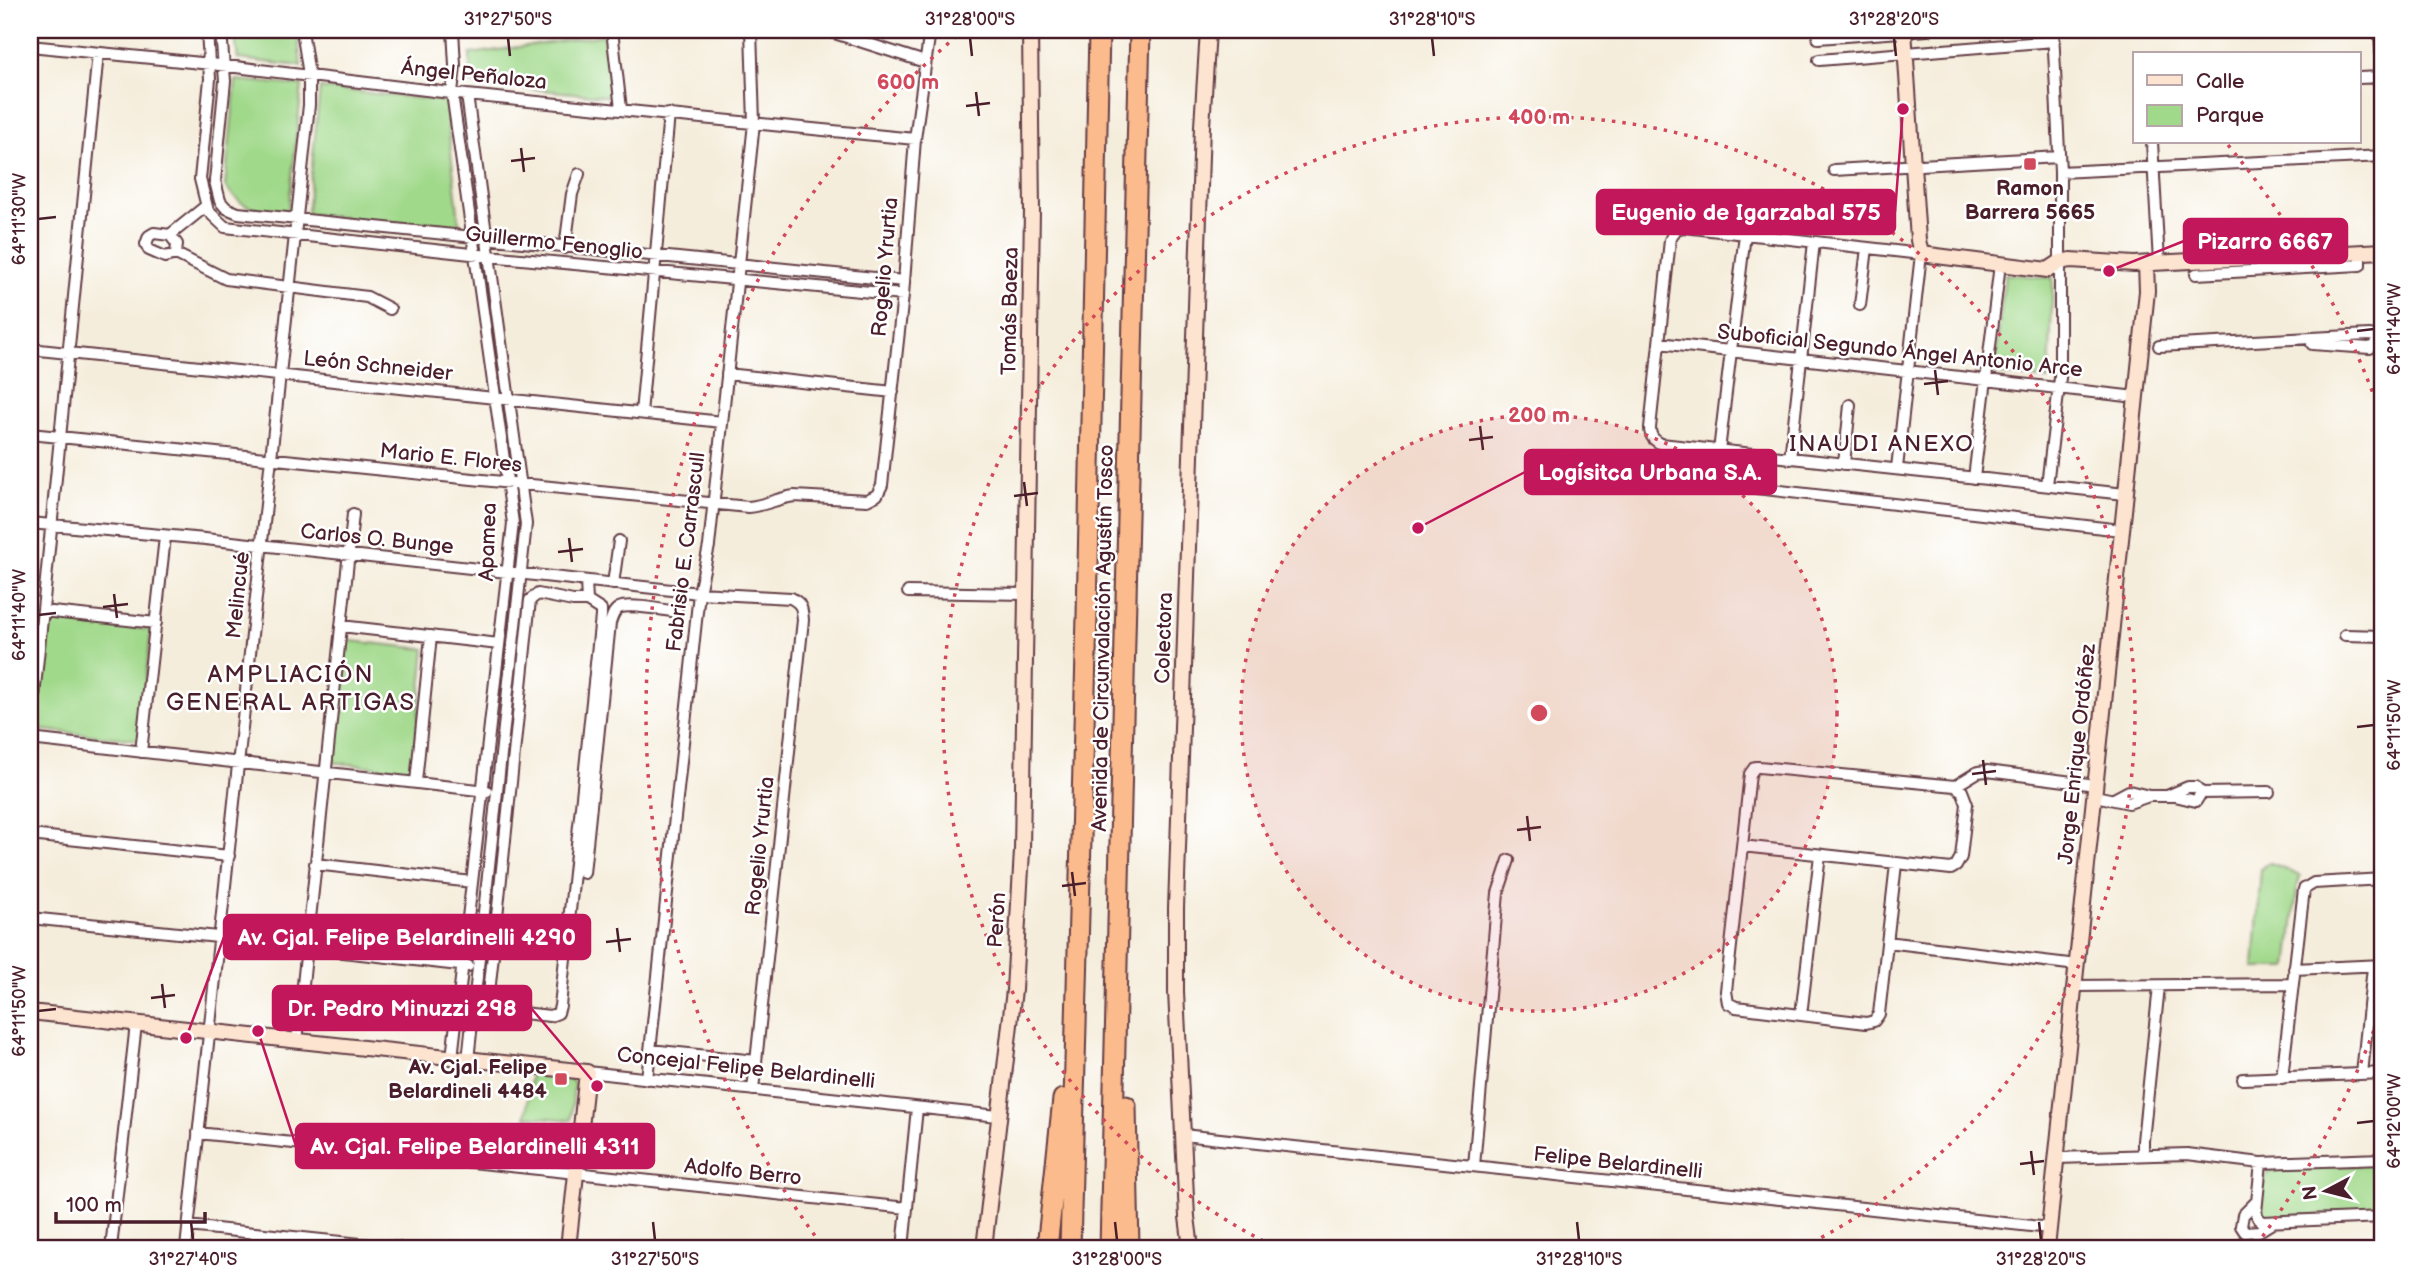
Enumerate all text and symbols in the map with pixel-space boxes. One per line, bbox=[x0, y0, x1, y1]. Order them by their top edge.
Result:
text: 31°27'50"S bbox=[464, 9, 552, 30]
text: 31°28'00"S bbox=[925, 9, 1015, 30]
text: 31°28'10"S bbox=[1389, 9, 1475, 30]
text: 31°28'20"S bbox=[1849, 9, 1939, 30]
legend bbox=[2133, 52, 2360, 144]
street label: Ángel Peñaloza bbox=[400, 55, 548, 95]
text: Calle bbox=[2196, 69, 2245, 94]
text: 600 m bbox=[877, 70, 939, 95]
text: Parque bbox=[2196, 103, 2264, 128]
text: 400 m bbox=[1508, 105, 1570, 130]
marker: Ramon Barrera 5665 bbox=[2022, 156, 2038, 172]
text: 64°11'30"W bbox=[9, 172, 30, 265]
place label: Ramon Barrera 5665 bbox=[1965, 176, 2095, 225]
callout: Eugenio de Igarzabal 575 bbox=[1597, 190, 1895, 234]
street label: Rogelio Yrurtia bbox=[866, 196, 904, 338]
text: Eugenio de Igarzabal 575 bbox=[1611, 199, 1881, 227]
callout: Pizarro 6667 bbox=[2184, 219, 2347, 263]
street label: Guillermo Fenoglio bbox=[464, 221, 644, 265]
text: Pizarro 6667 bbox=[2197, 228, 2333, 256]
street label: Tomás Baeza bbox=[996, 247, 1024, 375]
text: 64°11'40"W bbox=[2384, 282, 2405, 375]
street label: Suboficial Segundo Ángel Antonio Arce bbox=[1716, 319, 2084, 383]
street label: León Schneider bbox=[302, 346, 454, 386]
text: 200 m bbox=[1508, 403, 1570, 428]
district label: INAUDI ANEXO bbox=[1789, 430, 1975, 458]
street label: Mario E. Flores bbox=[379, 438, 523, 478]
street label: Avenida de Circunvalación Agustín Tosco bbox=[1087, 444, 1119, 832]
callout: Logísitca Urbana S.A. bbox=[1525, 450, 1776, 494]
street label: Fabrisio E. Carrascull bbox=[661, 451, 711, 653]
text: Logísitca Urbana S.A. bbox=[1538, 459, 1762, 487]
street label: Apamea bbox=[474, 502, 502, 582]
street label: Carlos O. Bunge bbox=[299, 519, 455, 559]
street label: Melincué bbox=[221, 550, 255, 640]
text: 64°11'40"W bbox=[9, 568, 30, 661]
street label: Colectora bbox=[1150, 592, 1178, 684]
street label: Jorge Enrique Ordóñez bbox=[2053, 641, 2101, 866]
district label: AMPLIACIÓN GENERAL ARTIGAS bbox=[166, 659, 416, 717]
text: 64°11'50"W bbox=[2384, 679, 2405, 771]
centre of rings bbox=[1527, 701, 1551, 725]
street label: Rogelio Yrurtia bbox=[740, 775, 780, 917]
street label: Perón bbox=[983, 891, 1011, 949]
callout: Av. Cjal. Felipe Belardinelli 4290 bbox=[224, 915, 590, 959]
text: Av. Cjal. Felipe Belardinelli 4290 bbox=[237, 924, 576, 952]
text: 64°11'50"W bbox=[9, 965, 30, 1057]
callout: Dr. Pedro Minuzzi 298 bbox=[273, 986, 531, 1030]
text: Dr. Pedro Minuzzi 298 bbox=[287, 995, 517, 1023]
street label: Concejal Felipe Belardinelli bbox=[616, 1042, 876, 1094]
place label: Av. Cjal. Felipe Belardineli 4484 bbox=[388, 1055, 548, 1104]
marker: Av. Cjal. Felipe Belardineli 4484 bbox=[553, 1071, 569, 1087]
text: 64°12'00"W bbox=[2384, 1073, 2405, 1169]
callout: Av. Cjal. Felipe Belardinelli 4311 bbox=[296, 1124, 654, 1168]
text: Av. Cjal. Felipe Belardinelli 4311 bbox=[309, 1133, 640, 1161]
street label: Felipe Belardinelli bbox=[1532, 1142, 1704, 1184]
street label: Adolfo Berro bbox=[683, 1153, 803, 1191]
north arrow bbox=[2290, 1156, 2360, 1226]
scale bar bbox=[56, 1180, 205, 1224]
text: N bbox=[2298, 1184, 2323, 1201]
text: 100 m bbox=[66, 1193, 122, 1218]
text: 31°27'40"S bbox=[149, 1249, 238, 1270]
text: 31°27'50"S bbox=[611, 1249, 699, 1270]
text: 31°28'00"S bbox=[1072, 1249, 1162, 1270]
text: 31°28'10"S bbox=[1536, 1249, 1622, 1270]
text: 31°28'20"S bbox=[1996, 1249, 2086, 1270]

